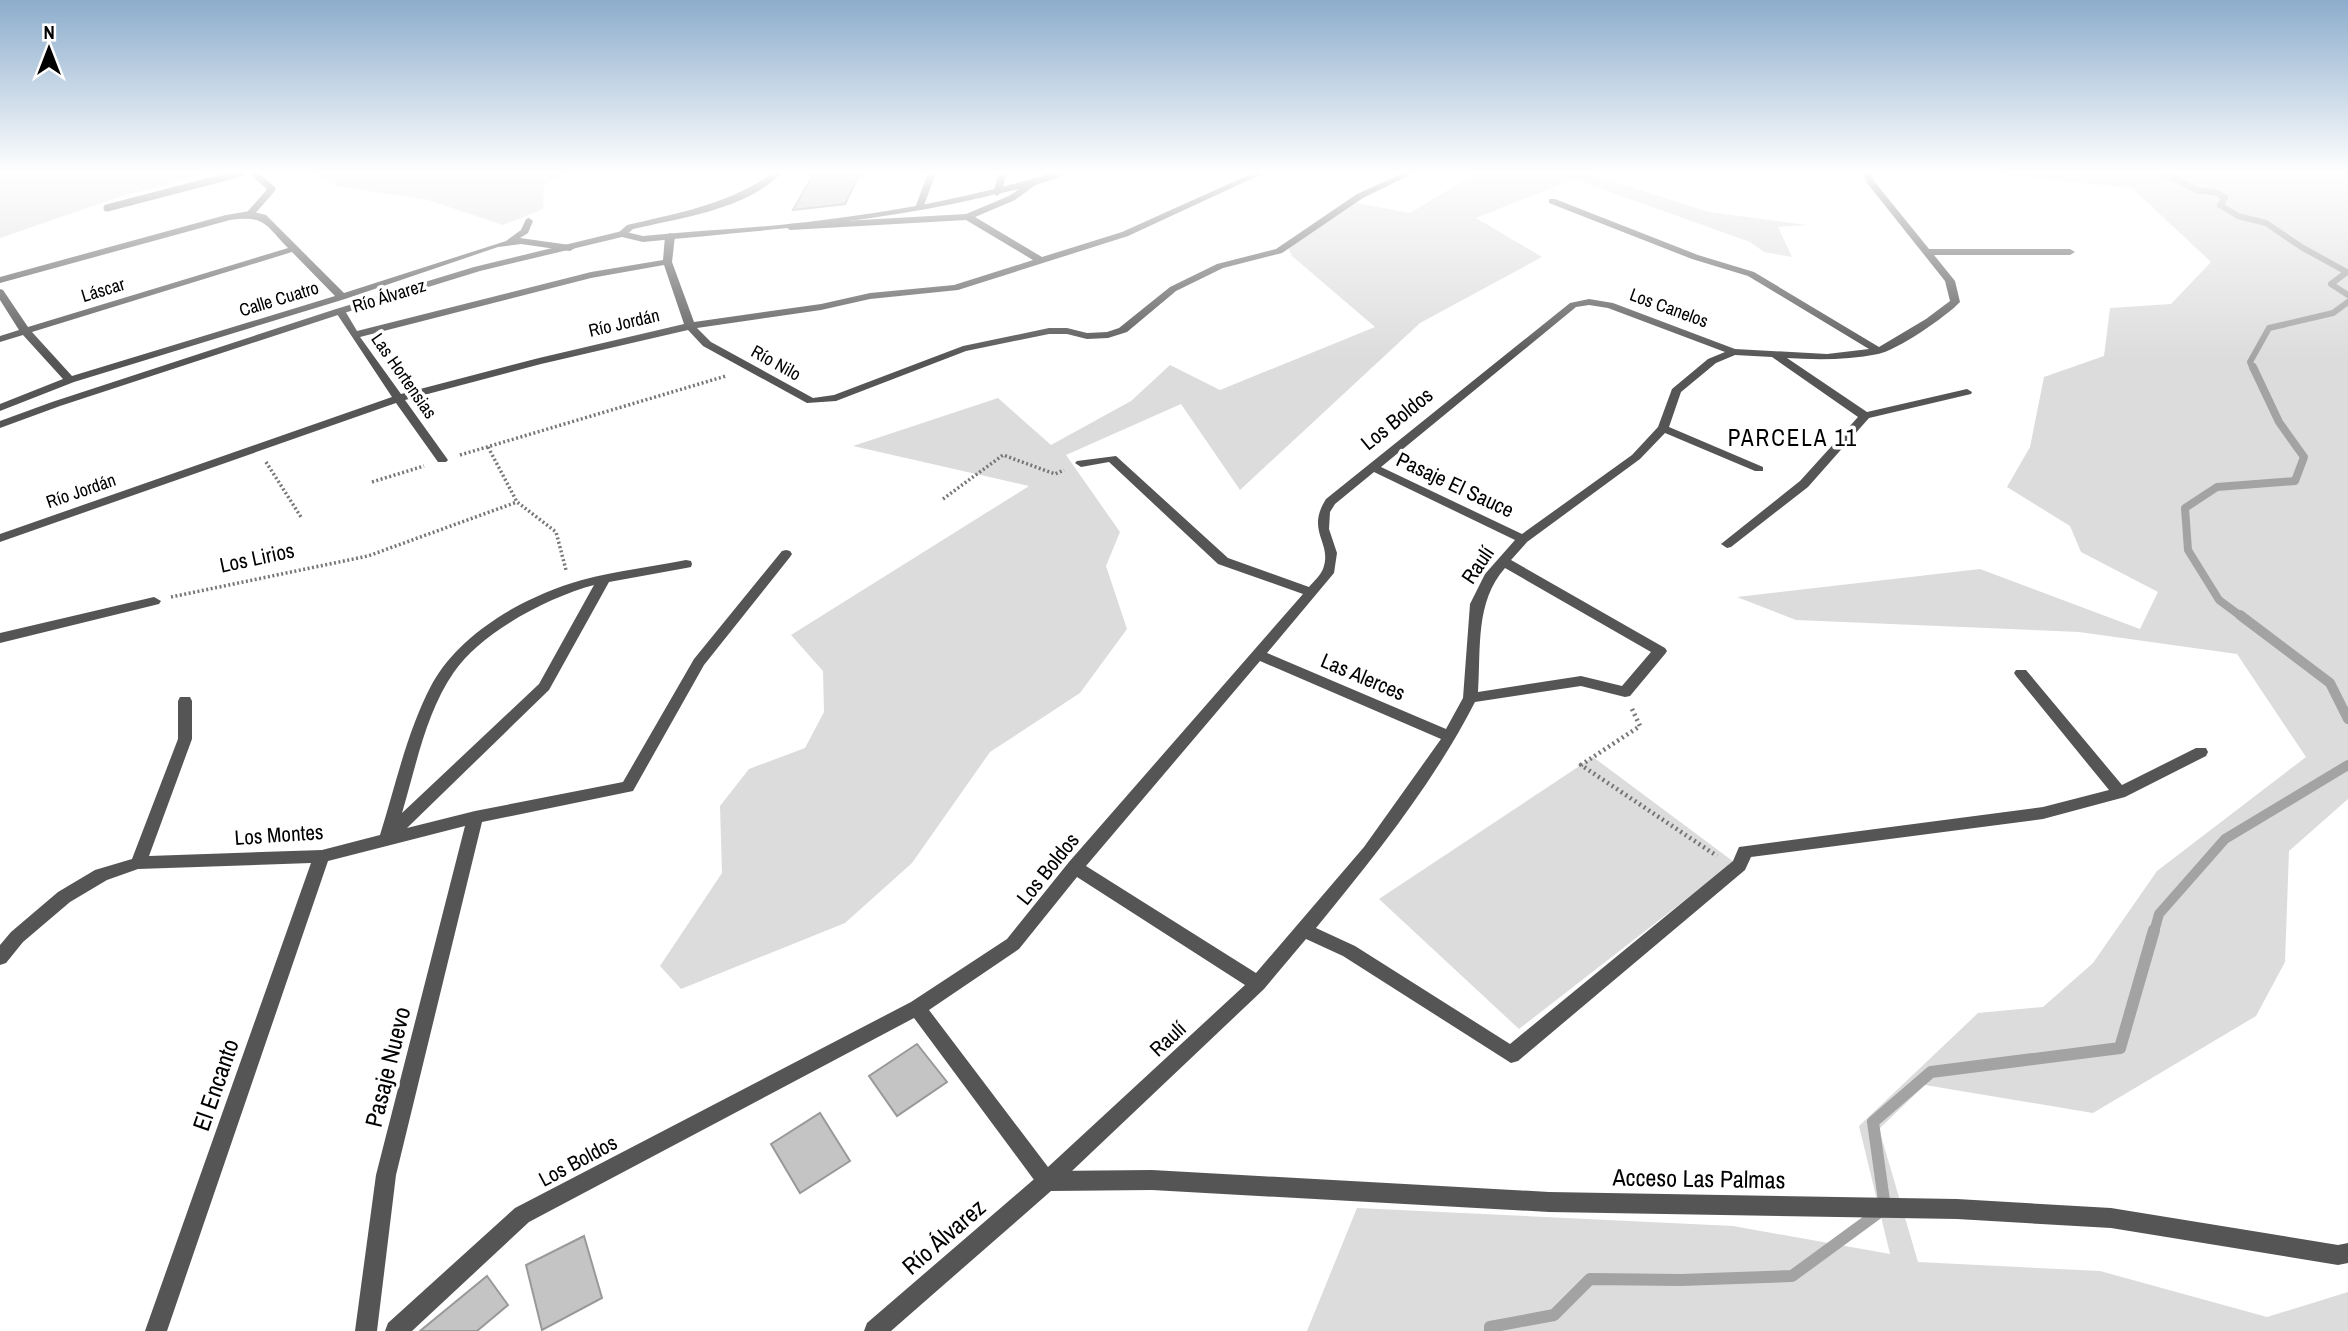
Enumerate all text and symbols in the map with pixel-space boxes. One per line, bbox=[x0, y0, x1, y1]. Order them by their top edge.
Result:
north arrow bbox=[14, 14, 84, 84]
text: N bbox=[43, 19, 55, 45]
street label: Láscar bbox=[78, 271, 128, 308]
street label: Río Álvarez bbox=[349, 273, 429, 319]
street label: Calle Cuatro bbox=[236, 275, 322, 322]
street label: Los Canelos bbox=[1626, 282, 1712, 333]
street label: Río Jordán bbox=[586, 302, 662, 343]
street label: Las Hortensias bbox=[366, 328, 443, 424]
street label: Río Nilo bbox=[747, 339, 806, 386]
street label: Los Boldos bbox=[1354, 381, 1439, 457]
district label: PARCELA 11 bbox=[1728, 422, 1858, 453]
street label: Pasaje El Sauce bbox=[1392, 445, 1519, 524]
street label: Río Jordán bbox=[43, 467, 119, 514]
street label: Los Lirios bbox=[217, 535, 297, 580]
street label: Raulí bbox=[1454, 540, 1501, 589]
street label: Las Alerces bbox=[1317, 646, 1410, 707]
street label: Los Montes bbox=[234, 817, 324, 852]
street label: Los Boldos bbox=[1010, 826, 1086, 911]
street label: Pasaje Nuevo bbox=[357, 1003, 417, 1130]
street label: Raulí bbox=[1143, 1014, 1192, 1063]
street label: El Encanto bbox=[184, 1034, 246, 1135]
street label: Los Boldos bbox=[533, 1128, 622, 1193]
street label: Acceso Las Palmas bbox=[1611, 1160, 1786, 1196]
street label: Río Álvarez bbox=[895, 1191, 992, 1281]

